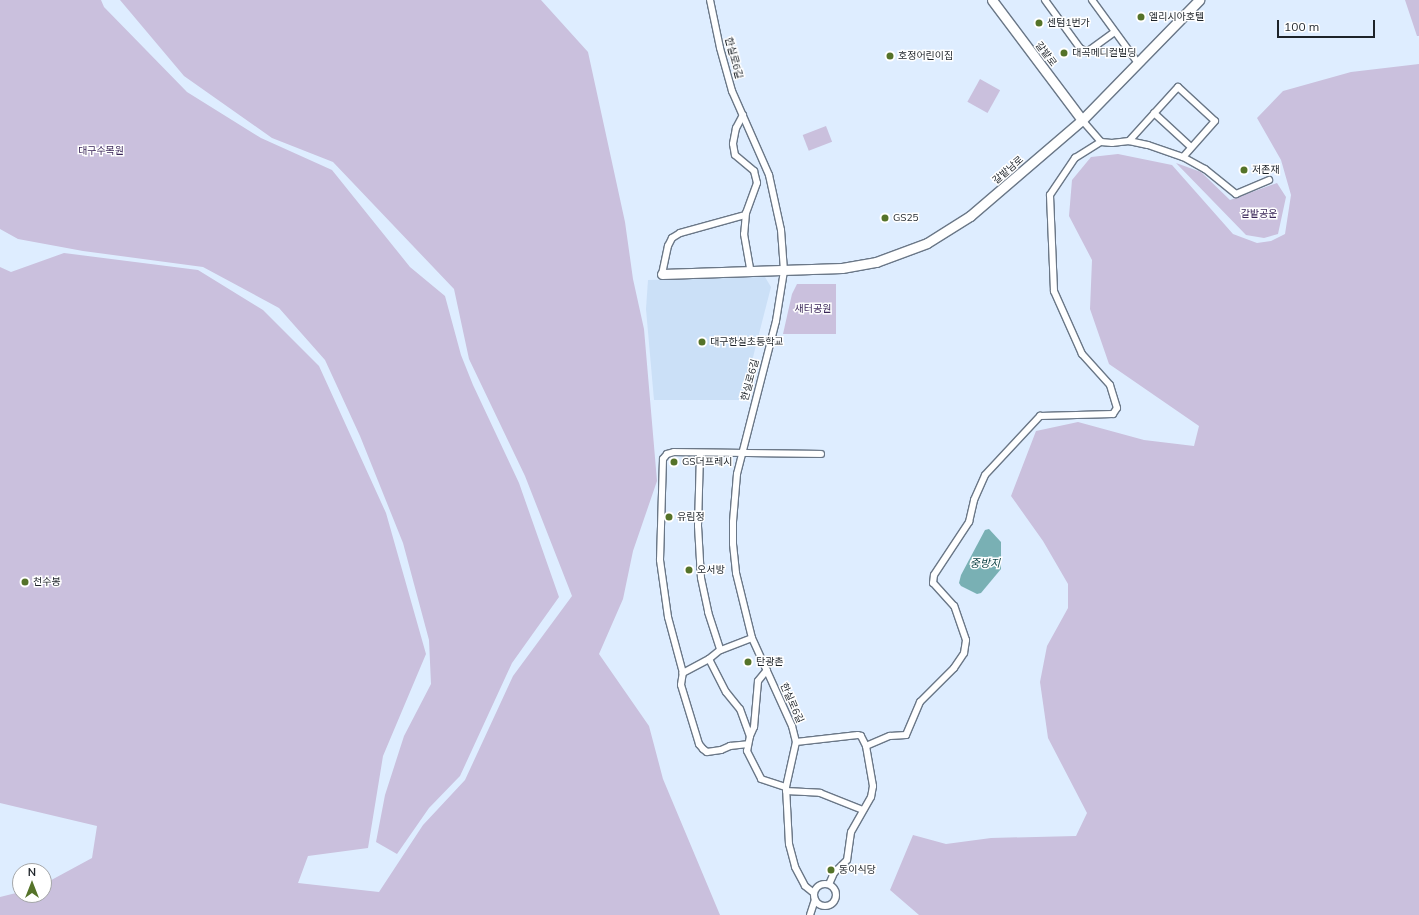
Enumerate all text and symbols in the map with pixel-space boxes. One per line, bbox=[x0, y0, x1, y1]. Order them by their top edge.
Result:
place label: 엘리시아호텔 bbox=[1149, 11, 1204, 23]
marker: 엘리시아호텔 bbox=[1136, 12, 1146, 22]
scale bar bbox=[1279, 12, 1377, 38]
place label: 센텀1번가 bbox=[1047, 17, 1090, 29]
marker: 센텀1번가 bbox=[1034, 18, 1044, 28]
text: 100 m bbox=[1284, 19, 1319, 34]
street label: 한실로6길 bbox=[723, 36, 745, 80]
street label: 갈밭로 bbox=[1033, 39, 1059, 69]
place label: 대곡메디컬빌딩 bbox=[1072, 47, 1136, 59]
marker: 대곡메디컬빌딩 bbox=[1059, 48, 1069, 58]
place label: 호정어린이집 bbox=[898, 50, 953, 62]
marker: 호정어린이집 bbox=[885, 51, 895, 61]
park label: 대구수목원 bbox=[78, 145, 124, 157]
street label: 갈밭남로 bbox=[990, 153, 1026, 187]
place label: 저존재 bbox=[1252, 164, 1280, 176]
marker: 저존재 bbox=[1239, 165, 1249, 175]
park label: 갈밭공운 bbox=[1241, 208, 1277, 220]
place label: GS25 bbox=[893, 212, 919, 224]
marker: GS25 bbox=[880, 213, 890, 223]
park label: 새터공원 bbox=[795, 303, 831, 315]
place label: 대구한실초등학교 bbox=[710, 336, 784, 348]
marker: 대구한실초등학교 bbox=[697, 337, 707, 347]
street label: 한실로6길 bbox=[739, 358, 761, 402]
place label: GS더프레시 bbox=[682, 456, 732, 468]
marker: GS더프레시 bbox=[669, 457, 679, 467]
place label: 유림정 bbox=[677, 511, 705, 523]
marker: 유림정 bbox=[664, 512, 674, 522]
water label: 중방지 bbox=[970, 556, 1000, 570]
place label: 오서방 bbox=[697, 564, 725, 576]
marker: 오서방 bbox=[684, 565, 694, 575]
place label: 천수봉 bbox=[33, 576, 61, 588]
marker: 천수봉 bbox=[20, 577, 30, 587]
place label: 탄광촌 bbox=[756, 656, 784, 668]
marker: 탄광촌 bbox=[743, 657, 753, 667]
street label: 한실로6길 bbox=[778, 681, 806, 725]
north arrow bbox=[12, 863, 52, 903]
place label: 동이식당 bbox=[839, 864, 876, 876]
text: N bbox=[28, 865, 36, 879]
marker: 동이식당 bbox=[826, 865, 836, 875]

